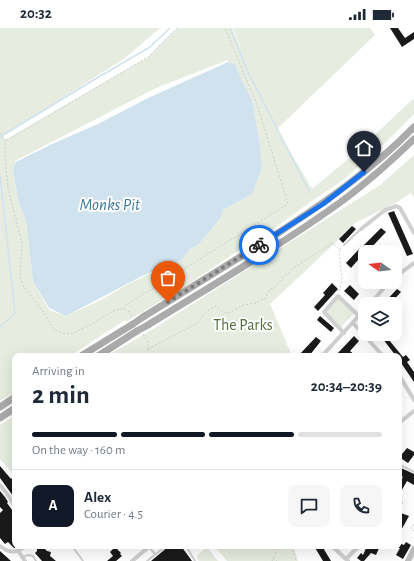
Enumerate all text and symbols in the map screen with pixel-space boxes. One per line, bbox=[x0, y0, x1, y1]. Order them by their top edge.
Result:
text: 20:32 bbox=[20, 6, 52, 21]
pin bbox=[347, 131, 381, 172]
icon: home bbox=[353, 137, 375, 159]
water label: Monks Pit bbox=[80, 196, 141, 213]
courier bbox=[239, 225, 279, 265]
icon: bike bbox=[248, 234, 270, 256]
north arrow bbox=[358, 245, 402, 289]
map controls bbox=[358, 245, 402, 341]
pin bbox=[151, 261, 185, 302]
icon: bag bbox=[157, 267, 179, 289]
button: layers bbox=[358, 297, 402, 341]
park label: The Parks bbox=[213, 317, 273, 333]
text: Arriving in bbox=[32, 365, 85, 378]
text: 20:34–20:39 bbox=[311, 379, 382, 394]
text: 2 min bbox=[32, 382, 90, 408]
text: On the way · 160 m bbox=[32, 444, 125, 457]
button: chat bbox=[288, 485, 330, 527]
button: phone bbox=[340, 485, 382, 527]
text: Alex bbox=[84, 490, 111, 505]
text: A bbox=[48, 498, 58, 513]
text: Courier · 4.5 bbox=[84, 508, 143, 521]

